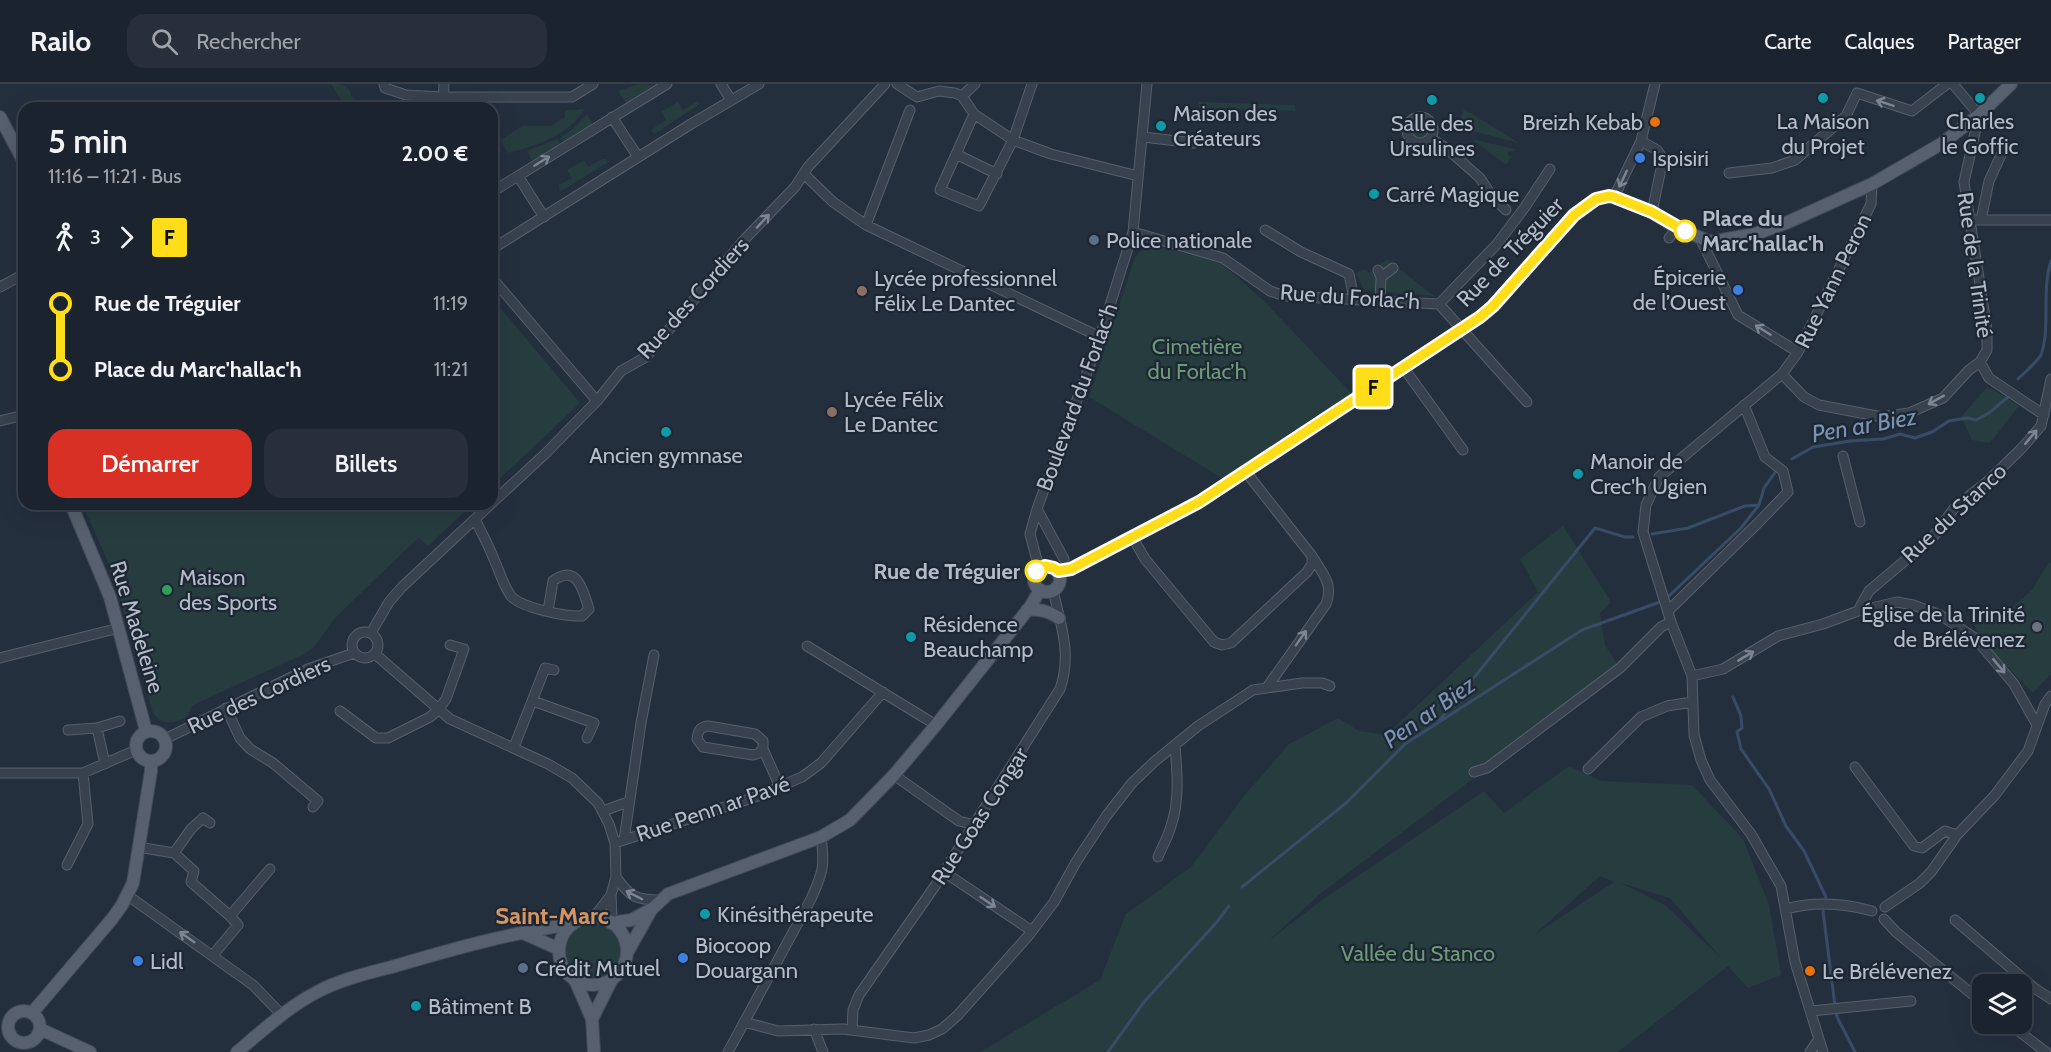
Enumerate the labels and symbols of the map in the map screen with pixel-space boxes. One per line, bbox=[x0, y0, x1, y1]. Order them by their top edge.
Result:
marker: La Maison du Projet bbox=[1816, 91, 1830, 105]
marker: Charles le Goffic bbox=[1973, 91, 1987, 105]
marker: Salle des Ursulines bbox=[1425, 93, 1439, 107]
one-way arrow bbox=[1876, 96, 1895, 107]
place label: Maison des Créateurs bbox=[1173, 100, 1277, 152]
place label: La Maison du Projet bbox=[1777, 108, 1870, 160]
place label: Charles le Goffic bbox=[1941, 108, 2019, 160]
place label: Breizh Kebab bbox=[1522, 109, 1643, 136]
place label: Salle des Ursulines bbox=[1389, 110, 1475, 162]
marker: Breizh Kebab bbox=[1648, 115, 1662, 129]
marker: Maison des Créateurs bbox=[1154, 119, 1168, 133]
place label: Ispisiri bbox=[1652, 145, 1709, 172]
marker: Ispisiri bbox=[1633, 151, 1647, 165]
one-way arrow bbox=[533, 155, 550, 167]
one-way arrow bbox=[1616, 169, 1628, 187]
place label: Carré Magique bbox=[1386, 181, 1519, 208]
marker: Carré Magique bbox=[1367, 187, 1381, 201]
street label: Rue de la Trinité bbox=[1951, 190, 1999, 340]
street label: Rue de Tréguier bbox=[1451, 191, 1569, 313]
place label: Place du Marc'hallac'h bbox=[1702, 205, 1824, 257]
street label: Rue Yann Peron bbox=[1789, 209, 1877, 353]
one-way arrow bbox=[756, 214, 770, 229]
marker: Place du Marc'hallac'h bbox=[1674, 220, 1696, 242]
place label: Police nationale bbox=[1106, 227, 1252, 254]
street label: Rue des Cordiers bbox=[631, 232, 755, 364]
marker: Police nationale bbox=[1087, 233, 1101, 247]
place label: Épicerie de l’Ouest bbox=[1633, 264, 1727, 316]
place label: Lycée professionnel Félix Le Dantec bbox=[874, 265, 1058, 317]
street label: Rue du Forlac'h bbox=[1279, 279, 1421, 315]
marker: Épicerie de l’Ouest bbox=[1731, 283, 1745, 297]
marker: Lycée professionnel Félix Le Dantec bbox=[855, 284, 869, 298]
street label: Boulevard du Forlac'h bbox=[1030, 299, 1124, 495]
one-way arrow bbox=[1755, 324, 1772, 336]
park label: Cimetière du Forlac’h bbox=[1147, 333, 1247, 385]
line badge: F bbox=[1354, 368, 1392, 406]
place label: Lycée Félix Le Dantec bbox=[844, 386, 944, 438]
one-way arrow bbox=[1928, 395, 1946, 406]
water label: Pen ar Biez bbox=[1809, 401, 1919, 448]
marker: Lycée Félix Le Dantec bbox=[825, 405, 839, 419]
marker: Ancien gymnase bbox=[659, 425, 673, 439]
one-way arrow bbox=[2024, 430, 2038, 445]
place label: Ancien gymnase bbox=[589, 442, 743, 469]
place label: Manoir de Crec'h Ugien bbox=[1590, 448, 1707, 500]
street label: Rue du Stanco bbox=[1896, 457, 2012, 569]
marker: Manoir de Crec'h Ugien bbox=[1571, 467, 1585, 481]
street label: Rue Madeleine bbox=[104, 558, 170, 696]
place label: Rue de Tréguier bbox=[873, 558, 1021, 585]
marker: Rue de Tréguier bbox=[1025, 560, 1047, 582]
place label: Maison des Sports bbox=[179, 564, 277, 616]
marker: Maison des Sports bbox=[160, 583, 174, 597]
place label: Église de la Trinité de Brélévenez bbox=[1861, 601, 2025, 653]
place label: Résidence Beauchamp bbox=[923, 611, 1034, 663]
marker: Église de la Trinité de Brélévenez bbox=[2030, 620, 2044, 634]
marker: Résidence Beauchamp bbox=[904, 630, 918, 644]
one-way arrow bbox=[1295, 631, 1307, 647]
street label: Rue des Cordiers bbox=[183, 650, 335, 740]
one-way arrow bbox=[1737, 650, 1754, 662]
one-way arrow bbox=[1992, 658, 2006, 673]
water label: Pen ar Biez bbox=[1377, 669, 1481, 754]
street label: Rue Goas Congar bbox=[926, 742, 1034, 890]
street label: Rue Penn ar Pavé bbox=[633, 770, 793, 848]
one-way arrow bbox=[626, 889, 644, 900]
one-way arrow bbox=[980, 896, 996, 908]
district label: Saint-Marc bbox=[495, 901, 609, 930]
place label: Kinésithérapeute bbox=[717, 901, 874, 928]
marker: Kinésithérapeute bbox=[698, 907, 712, 921]
one-way arrow bbox=[179, 931, 196, 943]
place label: Biocoop Douargann bbox=[695, 932, 798, 984]
park label: Vallée du Stanco bbox=[1341, 940, 1495, 967]
place label: Lidl bbox=[150, 948, 184, 975]
marker: Biocoop Douargann bbox=[676, 951, 690, 965]
marker: Lidl bbox=[131, 954, 145, 968]
place label: Crédit Mutuel bbox=[535, 955, 661, 982]
place label: Le Brélévenez bbox=[1822, 958, 1952, 985]
marker: Crédit Mutuel bbox=[516, 961, 530, 975]
marker: Le Brélévenez bbox=[1803, 964, 1817, 978]
place label: Bâtiment B bbox=[428, 993, 532, 1020]
marker: Bâtiment B bbox=[409, 999, 423, 1013]

